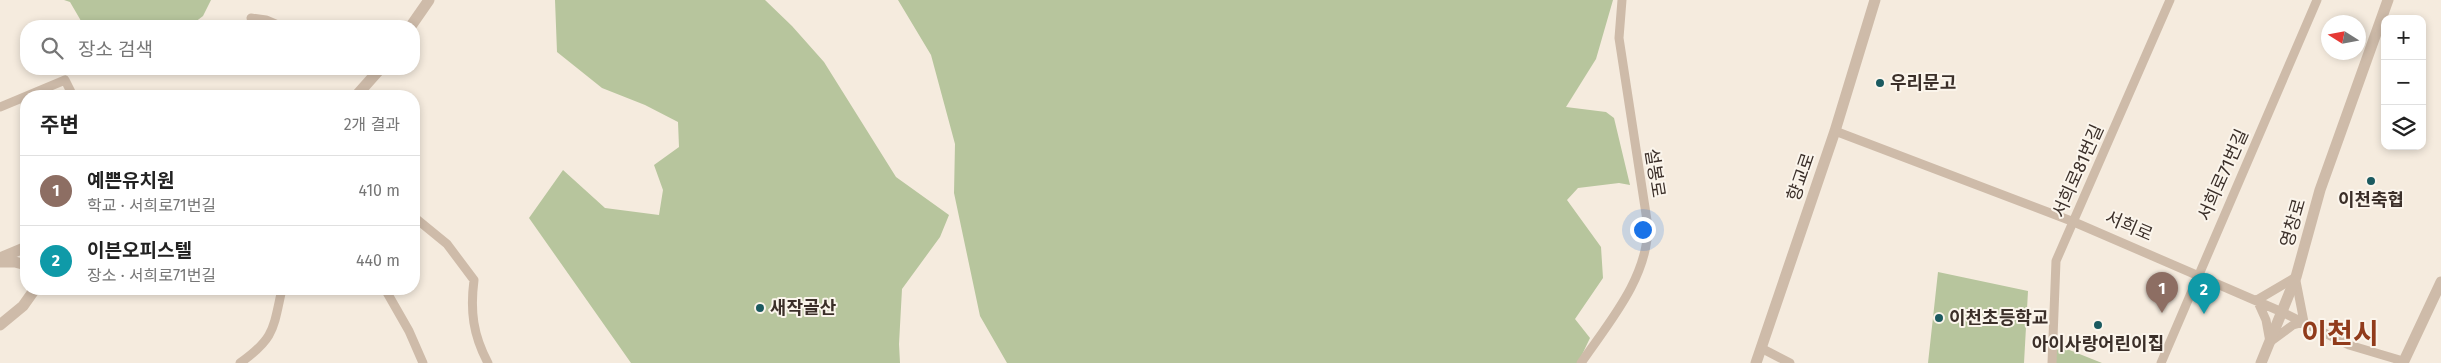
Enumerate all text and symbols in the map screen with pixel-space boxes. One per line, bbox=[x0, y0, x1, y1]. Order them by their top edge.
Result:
north arrow bbox=[2321, 15, 2366, 60]
map controls bbox=[2381, 15, 2426, 150]
button: + bbox=[2381, 15, 2426, 60]
search box bbox=[20, 20, 420, 75]
icon: search bbox=[38, 34, 66, 62]
text: 장소 검색 bbox=[78, 38, 153, 61]
button: − bbox=[2381, 60, 2426, 105]
place label: 우리문고 bbox=[1890, 72, 1956, 94]
marker: 우리문고 bbox=[1874, 77, 1886, 89]
button: layers bbox=[2381, 105, 2426, 150]
text: 주변 bbox=[40, 112, 79, 138]
text: 2개 결과 bbox=[344, 115, 400, 134]
street label: 서희로81번길 bbox=[2048, 121, 2108, 221]
street label: 서희로71번길 bbox=[2193, 126, 2253, 224]
street label: 설봉로 bbox=[1640, 147, 1670, 199]
street label: 향교로 bbox=[1783, 150, 1819, 204]
text: 예쁜유치원 bbox=[87, 169, 174, 192]
marker: 이천축협 bbox=[2365, 175, 2377, 187]
text: 1 bbox=[52, 181, 60, 200]
text: 410 m bbox=[359, 181, 400, 200]
place label: 이천축협 bbox=[2338, 189, 2404, 211]
text: 학교 · 서희로71번길 bbox=[87, 196, 216, 215]
street label: 영창로 bbox=[2276, 196, 2310, 250]
street label: 서희로 bbox=[2102, 206, 2156, 246]
your location bbox=[1630, 217, 1656, 243]
text: 이븐오피스텔 bbox=[87, 239, 192, 262]
text: 2 bbox=[52, 251, 60, 270]
text: 440 m bbox=[356, 251, 400, 270]
text: 장소 · 서희로71번길 bbox=[87, 266, 216, 285]
pin: 1 bbox=[2146, 272, 2178, 313]
pin: 2 bbox=[2188, 273, 2220, 314]
place label: 새작골산 bbox=[770, 297, 837, 319]
marker: 새작골산 bbox=[754, 302, 766, 314]
place label: 이천초등학교 bbox=[1949, 307, 2048, 329]
marker: 이천초등학교 bbox=[1933, 312, 1945, 324]
district label: 이천시 bbox=[2301, 317, 2379, 350]
marker: 아이사랑어린이집 bbox=[2092, 319, 2104, 331]
place label: 아이사랑어린이집 bbox=[2032, 333, 2164, 355]

